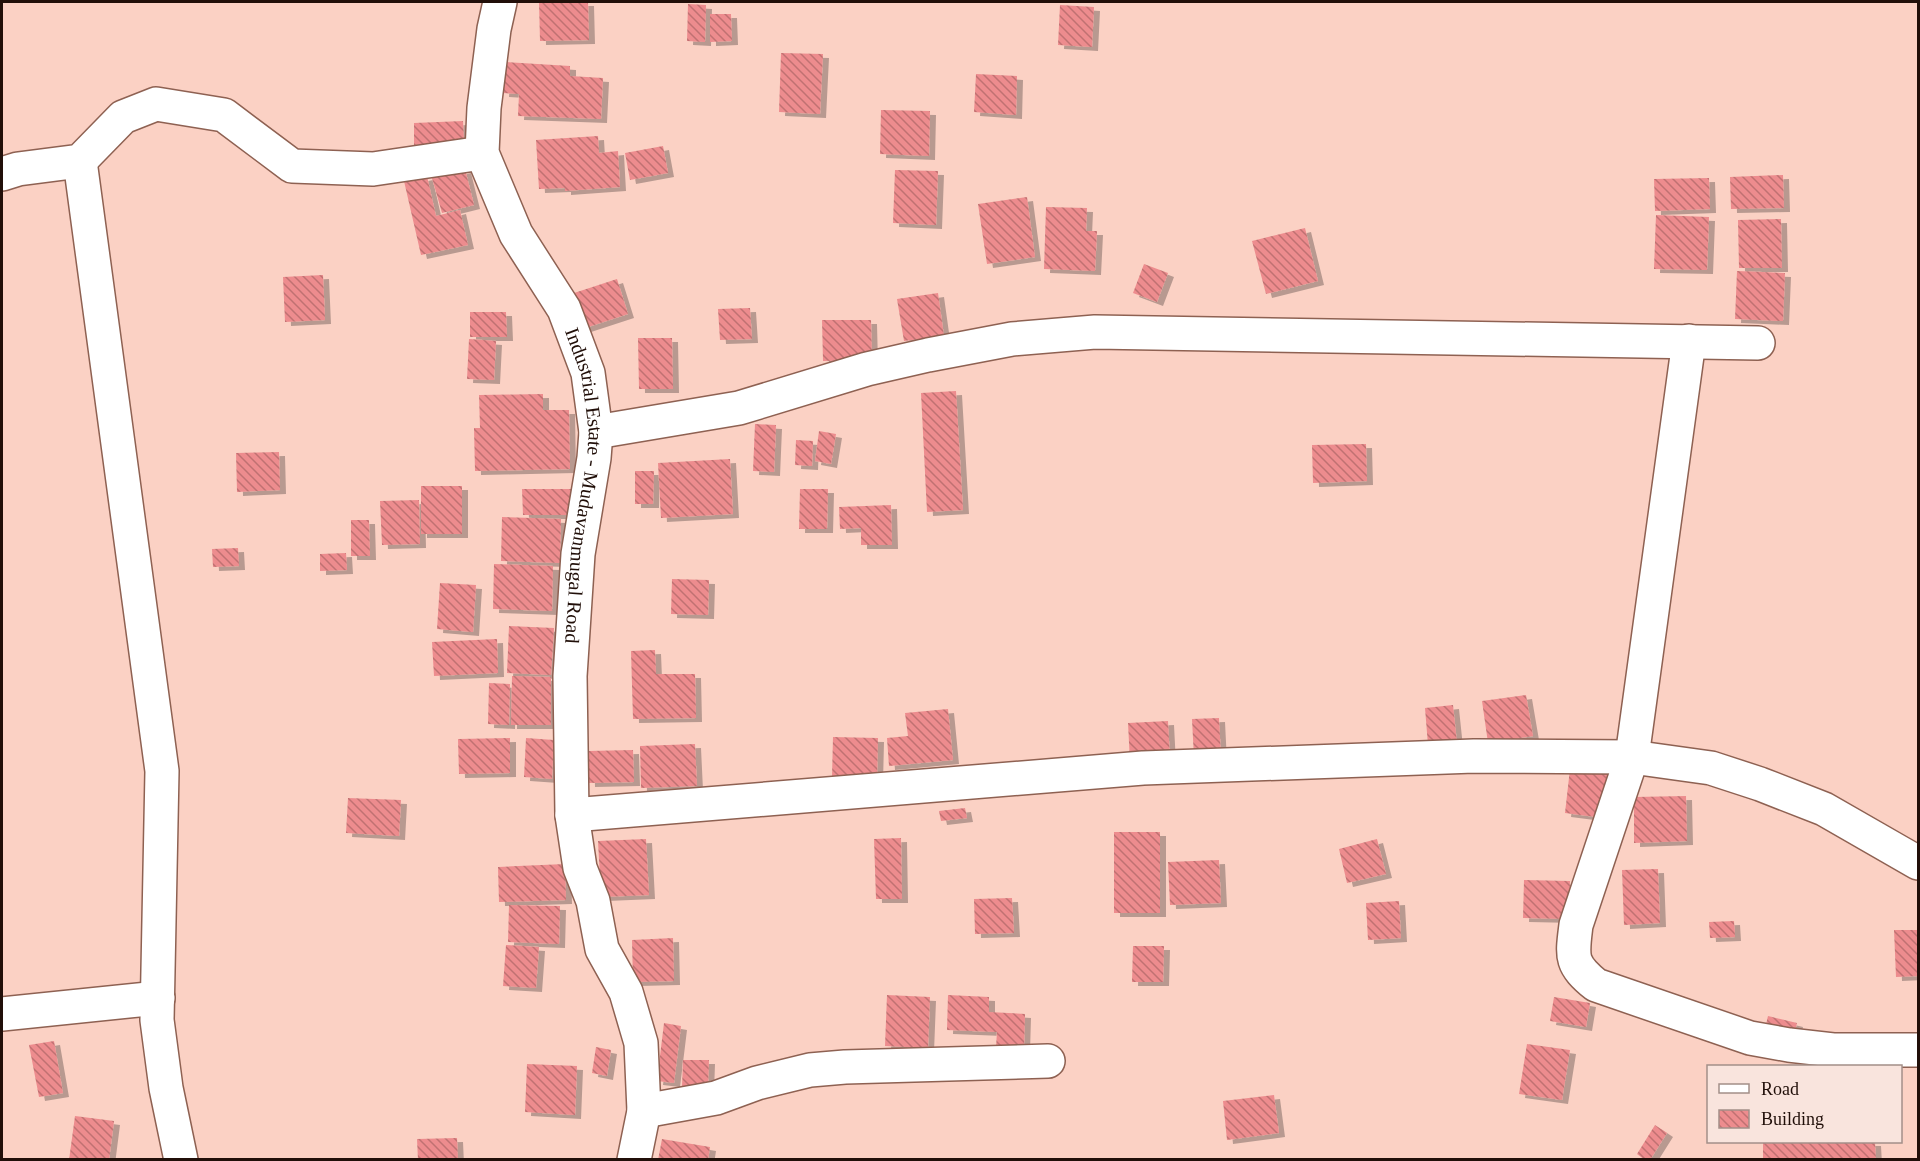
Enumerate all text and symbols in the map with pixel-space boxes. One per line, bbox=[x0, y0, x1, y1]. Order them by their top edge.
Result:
street label: Industrial Estate - Mudavanmugal Road bbox=[561, 325, 607, 644]
legend bbox=[1707, 1065, 1902, 1143]
text: Road bbox=[1761, 1079, 1799, 1099]
text: Building bbox=[1761, 1109, 1824, 1129]

